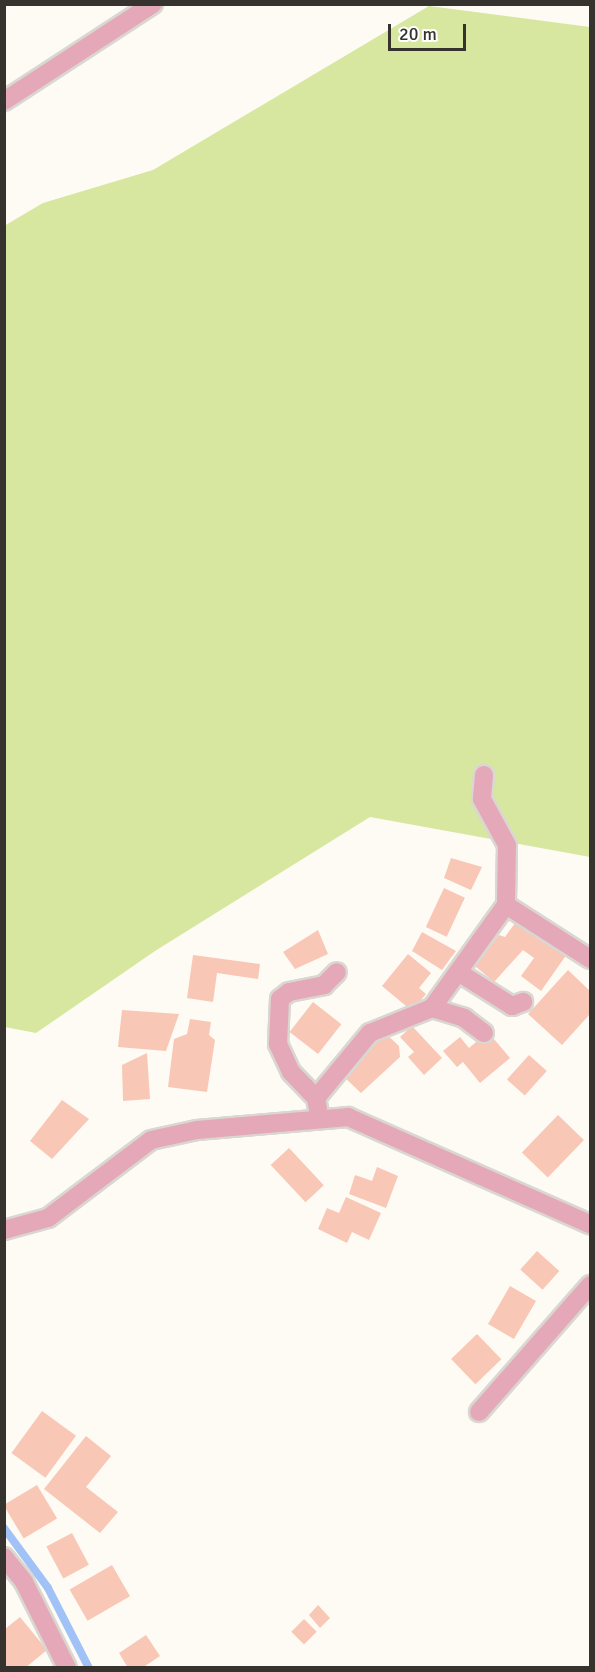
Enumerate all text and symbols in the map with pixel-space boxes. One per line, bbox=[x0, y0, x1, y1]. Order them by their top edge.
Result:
scale bar bbox=[391, 12, 469, 50]
text: 20 m bbox=[399, 23, 437, 45]

